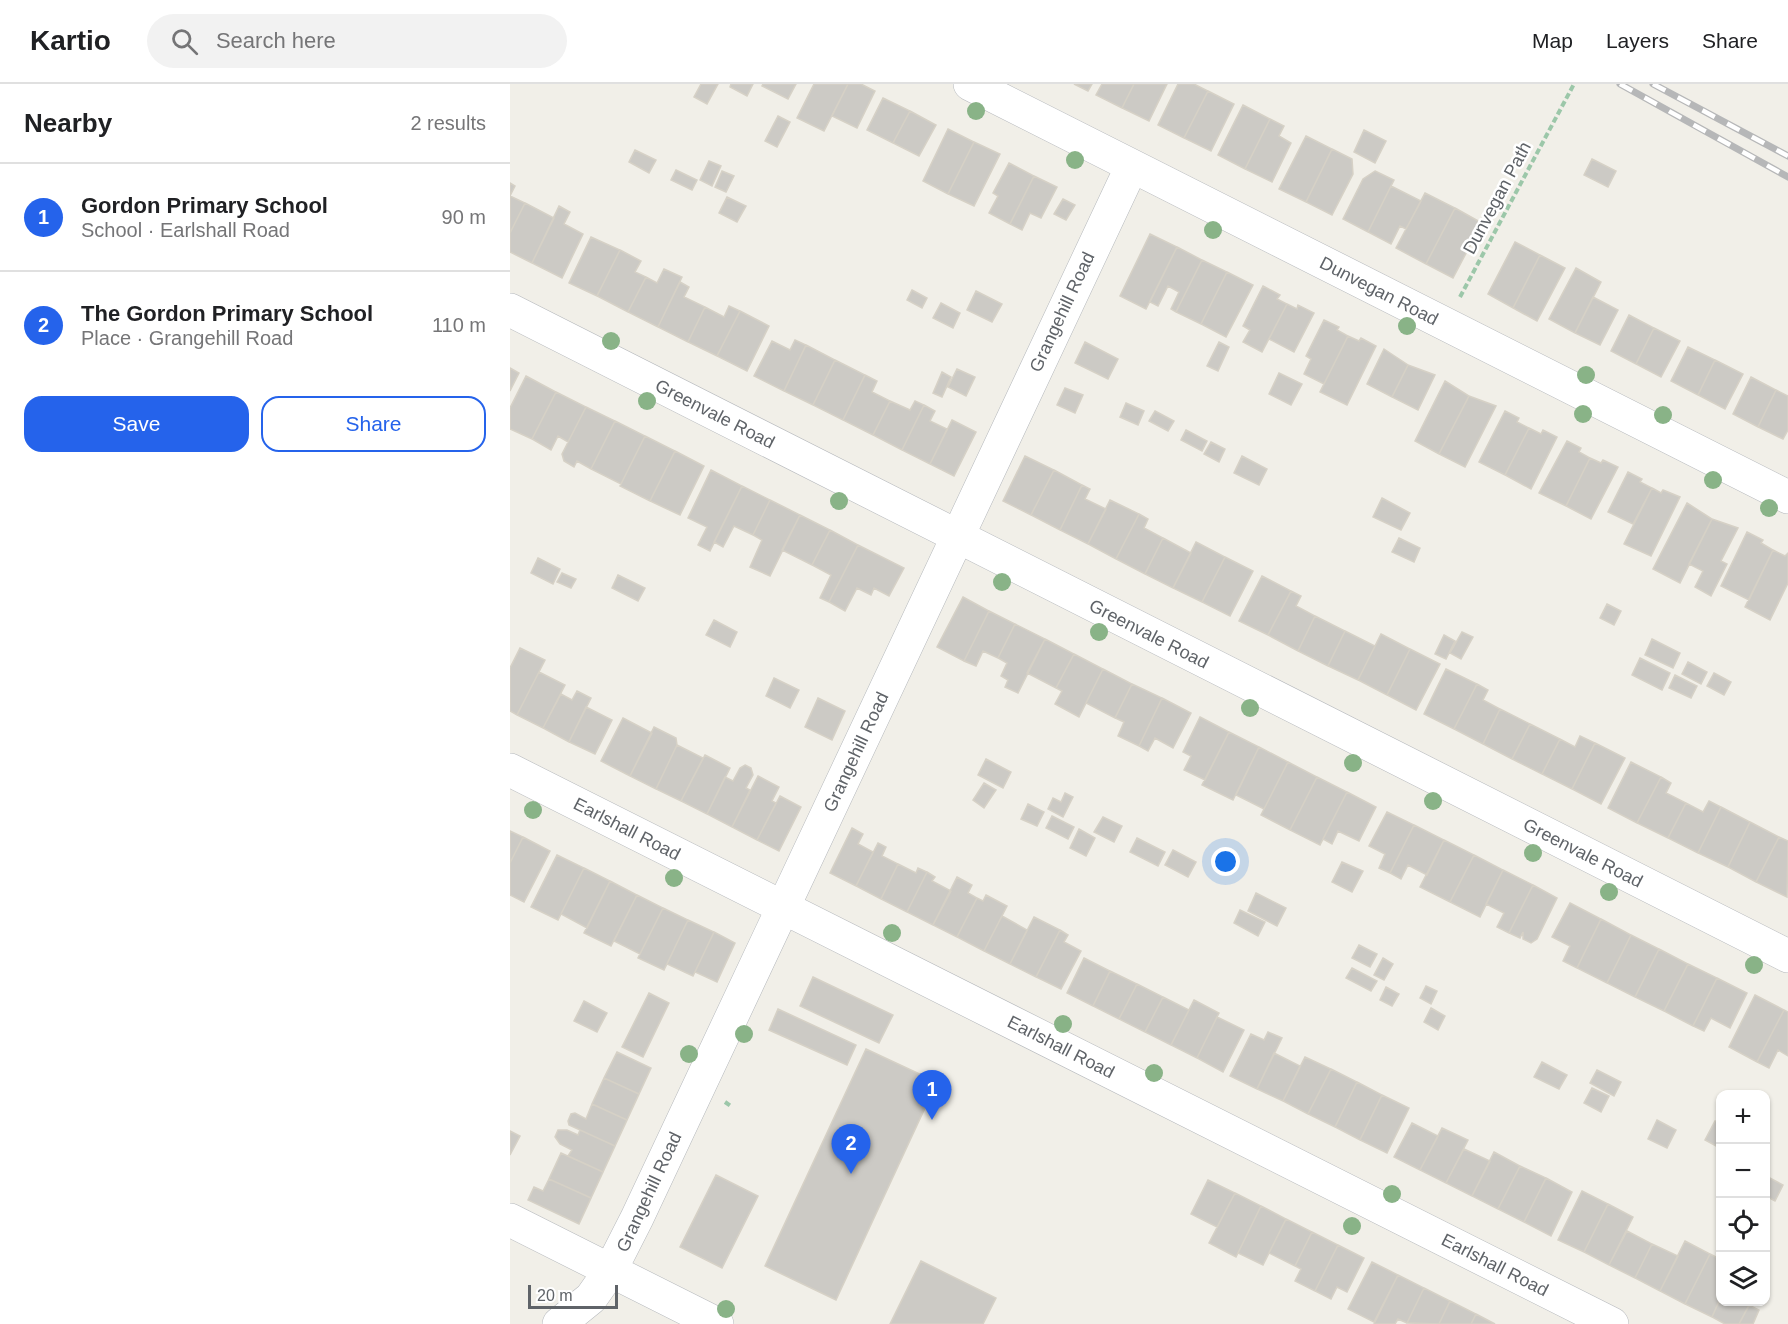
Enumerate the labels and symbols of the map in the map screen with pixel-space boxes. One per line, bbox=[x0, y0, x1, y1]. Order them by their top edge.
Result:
street label: Dunvegan Path bbox=[1459, 139, 1535, 257]
street label: Grangehill Road bbox=[1025, 249, 1099, 375]
street label: Dunvegan Road bbox=[1316, 253, 1442, 329]
street label: Greenvale Road bbox=[652, 375, 778, 453]
street label: Greenvale Road bbox=[1086, 595, 1212, 673]
street label: Grangehill Road bbox=[819, 689, 893, 815]
street label: Earlshall Road bbox=[570, 794, 684, 864]
street label: Greenvale Road bbox=[1520, 814, 1646, 892]
your location bbox=[1211, 847, 1240, 876]
street label: Earlshall Road bbox=[1004, 1012, 1118, 1082]
pin: 1 bbox=[912, 1070, 952, 1120]
pin: 2 bbox=[832, 1124, 870, 1174]
street label: Grangehill Road bbox=[612, 1129, 686, 1255]
street label: Earlshall Road bbox=[1438, 1230, 1552, 1300]
scale bar bbox=[528, 1282, 618, 1310]

